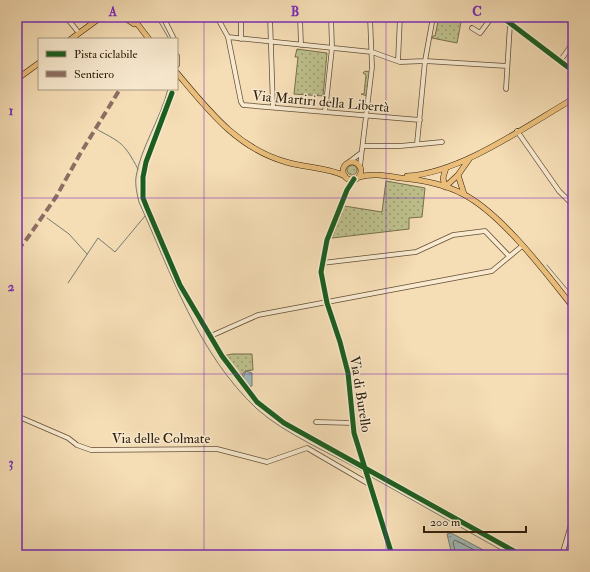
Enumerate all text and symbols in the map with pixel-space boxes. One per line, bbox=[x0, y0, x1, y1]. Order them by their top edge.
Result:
text: A bbox=[108, 4, 118, 20]
text: B bbox=[291, 4, 299, 20]
text: C bbox=[472, 4, 482, 20]
legend bbox=[38, 38, 178, 90]
text: Pista ciclabile bbox=[74, 47, 138, 62]
text: Sentiero bbox=[74, 67, 114, 82]
street label: Via Martiri della Libertà bbox=[252, 87, 390, 116]
text: 1 bbox=[9, 103, 14, 119]
text: 2 bbox=[8, 279, 15, 295]
street label: Via di Burello bbox=[346, 355, 375, 434]
street label: Via delle Colmate bbox=[112, 430, 210, 447]
text: 3 bbox=[9, 455, 14, 471]
scale bar bbox=[424, 508, 526, 534]
text: 200 m bbox=[430, 515, 461, 530]

